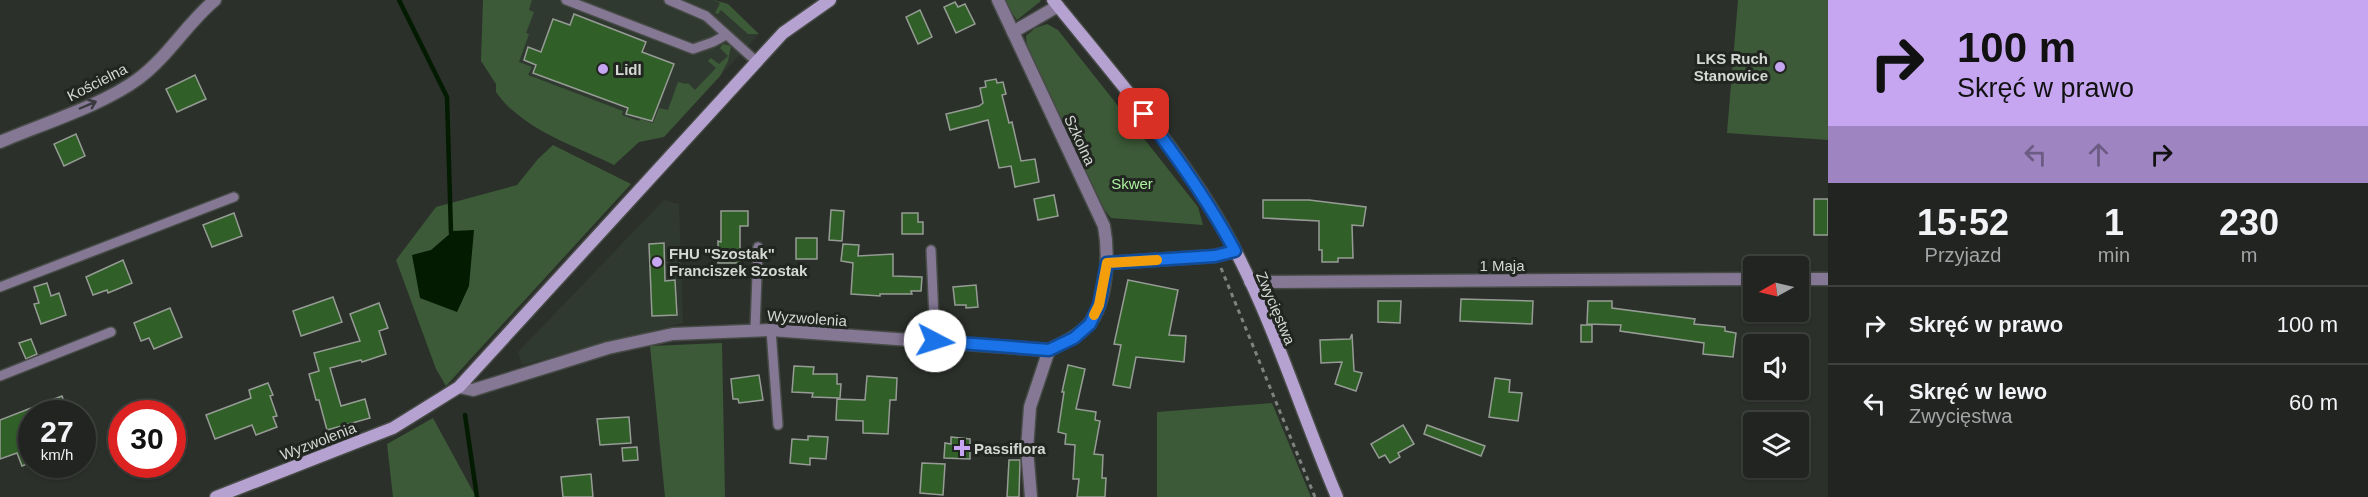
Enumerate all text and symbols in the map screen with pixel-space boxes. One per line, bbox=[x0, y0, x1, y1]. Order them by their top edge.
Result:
icon: right bbox=[1858, 24, 1936, 102]
text: 100 m bbox=[1957, 24, 2076, 71]
place label: LKS Ruch Stanowice bbox=[1694, 50, 1768, 84]
street label: Kościelna bbox=[64, 59, 130, 104]
marker: LKS Ruch Stanowice bbox=[1773, 60, 1787, 74]
place label: Lidl bbox=[615, 61, 642, 78]
marker: Lidl bbox=[596, 62, 610, 76]
text: Skręć w prawo bbox=[1957, 73, 2134, 103]
pin bbox=[1118, 88, 1169, 139]
icon: arrive bbox=[1127, 97, 1160, 130]
one-way arrow bbox=[78, 99, 96, 110]
street label: Szkolna bbox=[1061, 112, 1099, 168]
icon: left bbox=[2019, 138, 2052, 171]
icon: ahead bbox=[2082, 138, 2115, 171]
icon: right bbox=[2145, 138, 2178, 171]
park label: Skwer bbox=[1111, 175, 1153, 192]
text: 15:52 bbox=[1917, 202, 2009, 243]
text: 1 bbox=[2104, 202, 2124, 243]
text: 230 bbox=[2219, 202, 2279, 243]
text: Przyjazd bbox=[1925, 244, 2001, 266]
text: min bbox=[2098, 244, 2130, 266]
text: m bbox=[2241, 244, 2257, 266]
place label: FHU "Szostak" Franciszek Szostak bbox=[669, 245, 808, 279]
marker: FHU "Szostak" Franciszek Szostak bbox=[650, 255, 664, 269]
north arrow bbox=[1743, 256, 1809, 322]
map controls bbox=[1743, 256, 1809, 478]
street label: 1 Maja bbox=[1479, 257, 1525, 274]
street label: Zwycięstwa bbox=[1253, 269, 1299, 348]
street label: Wyzwolenia bbox=[767, 307, 848, 329]
position arrow bbox=[903, 309, 967, 373]
icon: right bbox=[1858, 309, 1891, 342]
text: Skręć w prawo bbox=[1909, 312, 2063, 337]
text: 100 m bbox=[2277, 312, 2338, 337]
button: sound bbox=[1743, 334, 1809, 400]
text: Skręć w lewo bbox=[1909, 379, 2047, 404]
icon: left bbox=[1858, 387, 1891, 420]
text: 60 m bbox=[2289, 390, 2338, 415]
speed limit sign: 30 bbox=[108, 400, 186, 478]
text: Zwycięstwa bbox=[1909, 405, 2012, 427]
button: layers bbox=[1743, 412, 1809, 478]
text: 27 bbox=[40, 415, 74, 448]
street label: Wyzwolenia bbox=[278, 419, 359, 463]
place label: Passiflora bbox=[974, 440, 1046, 457]
marker: Passiflora bbox=[955, 441, 969, 455]
text: km/h bbox=[41, 446, 73, 463]

